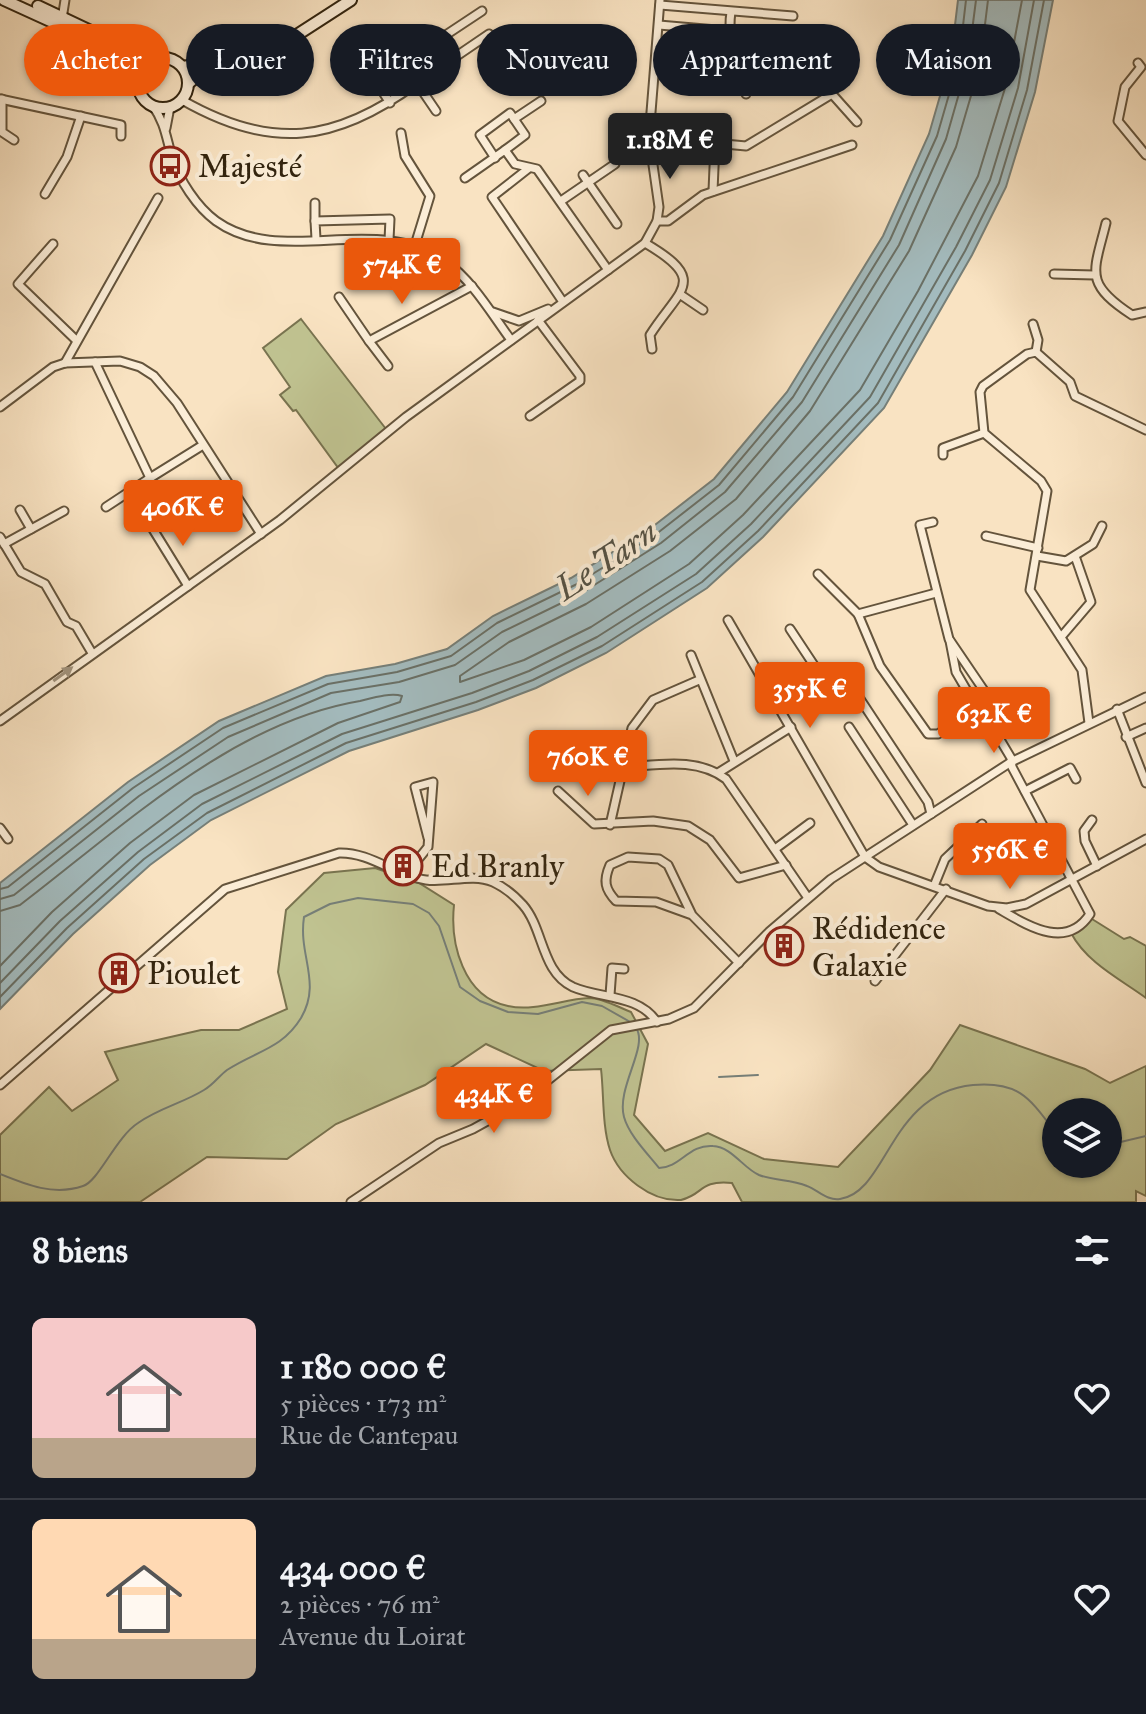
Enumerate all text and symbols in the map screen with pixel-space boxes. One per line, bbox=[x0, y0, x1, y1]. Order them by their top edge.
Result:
chip: Acheter bbox=[24, 24, 170, 96]
chip: Louer bbox=[186, 24, 314, 96]
chip: Filtres bbox=[330, 24, 461, 96]
chip: Nouveau bbox=[477, 24, 637, 96]
chip: Appartement bbox=[653, 24, 860, 96]
chip: Maison bbox=[876, 24, 1020, 96]
pin: 1.18M € bbox=[596, 113, 744, 181]
text: 1.18M € bbox=[626, 123, 714, 155]
bus stop icon: Majesté bbox=[149, 145, 191, 187]
place label: Majesté bbox=[198, 147, 303, 186]
pin: 574K € bbox=[337, 238, 467, 306]
text: 574K € bbox=[362, 248, 442, 280]
pin: 406K € bbox=[118, 480, 248, 548]
text: 406K € bbox=[142, 490, 224, 522]
water label: Le Tarn bbox=[545, 511, 665, 610]
pin: 355K € bbox=[745, 662, 875, 730]
one-way arrow bbox=[52, 667, 73, 682]
text: 355K € bbox=[773, 672, 847, 704]
pin: 632K € bbox=[929, 687, 1059, 755]
text: 632K € bbox=[956, 697, 1032, 729]
pin: 760K € bbox=[523, 730, 653, 798]
text: 760K € bbox=[547, 740, 629, 772]
pin: 556K € bbox=[945, 823, 1075, 891]
text: 556K € bbox=[971, 833, 1049, 865]
building icon: Ed Branly bbox=[382, 845, 424, 887]
place label: Ed Branly bbox=[431, 847, 565, 886]
place label: Rédidence Galaxie bbox=[812, 909, 946, 985]
building icon: Rédidence Galaxie bbox=[763, 925, 805, 967]
building icon: Pioulet bbox=[98, 952, 140, 994]
place label: Pioulet bbox=[147, 954, 241, 993]
pin: 434K € bbox=[429, 1067, 559, 1135]
text: 434K € bbox=[454, 1077, 534, 1109]
map controls bbox=[1042, 1098, 1122, 1178]
button: layers bbox=[1042, 1098, 1122, 1178]
icon: filters bbox=[1070, 1228, 1114, 1272]
text: 8 biens bbox=[32, 1230, 128, 1271]
text: 1 180 000 € bbox=[280, 1346, 447, 1387]
icon: home bbox=[96, 1350, 192, 1446]
icon: heart bbox=[1070, 1376, 1114, 1420]
text: 5 pièces · 173 m² bbox=[280, 1387, 446, 1419]
text: Rue de Cantepau bbox=[280, 1419, 458, 1451]
text: 434 000 € bbox=[280, 1547, 426, 1588]
icon: home bbox=[96, 1551, 192, 1647]
icon: heart bbox=[1070, 1577, 1114, 1621]
text: 2 pièces · 76 m² bbox=[280, 1588, 440, 1620]
text: Avenue du Loirat bbox=[280, 1620, 466, 1652]

